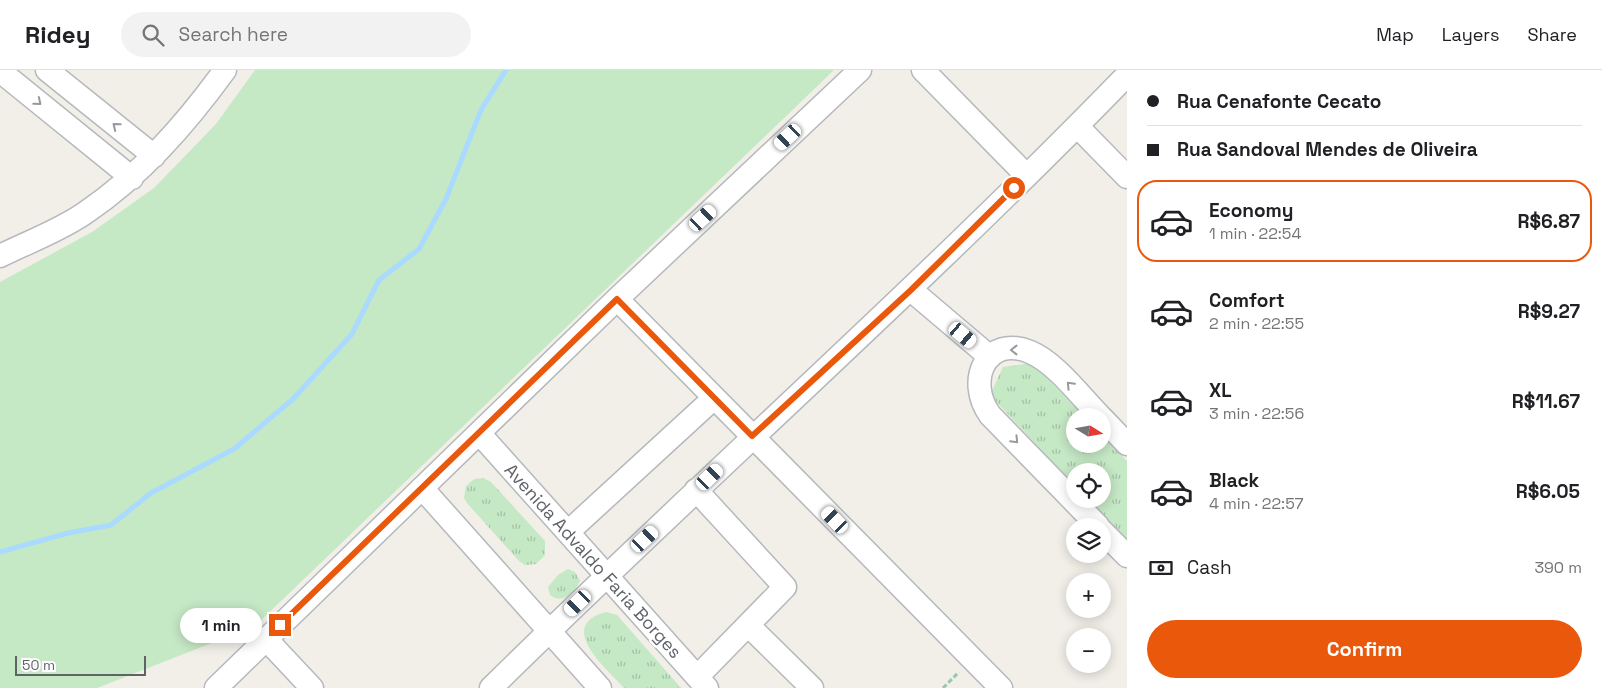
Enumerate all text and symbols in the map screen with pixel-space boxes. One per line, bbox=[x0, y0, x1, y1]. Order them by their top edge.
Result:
search box bbox=[121, 12, 471, 57]
text: Ridey bbox=[25, 19, 91, 50]
icon: search bbox=[139, 21, 167, 49]
text: Search here bbox=[179, 22, 288, 47]
text: Map bbox=[1376, 23, 1414, 46]
text: Layers bbox=[1442, 23, 1499, 46]
text: Share bbox=[1527, 23, 1577, 46]
text: Rua Cenafonte Cecato bbox=[1177, 89, 1381, 114]
one-way arrow bbox=[32, 96, 41, 104]
car bbox=[771, 121, 804, 153]
one-way arrow bbox=[113, 122, 122, 131]
text: Rua Sandoval Mendes de Oliveira bbox=[1177, 137, 1478, 162]
route start bbox=[1003, 177, 1025, 199]
text: Economy bbox=[1209, 198, 1293, 223]
icon: car bbox=[1149, 199, 1194, 244]
car bbox=[686, 202, 719, 234]
text: R$6.87 bbox=[1517, 209, 1580, 234]
text: 1 min · 22:54 bbox=[1209, 223, 1301, 244]
text: Comfort bbox=[1209, 288, 1285, 313]
icon: car bbox=[1149, 289, 1194, 334]
text: R$9.27 bbox=[1518, 299, 1580, 324]
text: 2 min · 22:55 bbox=[1209, 313, 1304, 334]
car bbox=[946, 320, 979, 350]
one-way arrow bbox=[1009, 345, 1017, 355]
text: XL bbox=[1209, 378, 1232, 403]
icon: car bbox=[1149, 379, 1194, 424]
one-way arrow bbox=[1067, 382, 1076, 391]
text: R$11.67 bbox=[1512, 389, 1580, 414]
text: 3 min · 22:56 bbox=[1209, 403, 1304, 424]
north arrow bbox=[1066, 408, 1111, 452]
map controls bbox=[1066, 408, 1111, 673]
one-way arrow bbox=[1009, 434, 1018, 443]
street label: Avenida Advaldo Faria Borges bbox=[500, 458, 687, 663]
car bbox=[693, 461, 726, 493]
button: locate bbox=[1066, 463, 1111, 508]
text: Black bbox=[1209, 468, 1259, 493]
icon: car bbox=[1149, 469, 1194, 514]
text: R$6.05 bbox=[1516, 479, 1580, 504]
text: 4 min · 22:57 bbox=[1209, 493, 1304, 514]
car bbox=[819, 504, 850, 536]
button: layers bbox=[1066, 518, 1111, 563]
car bbox=[628, 523, 661, 555]
icon: cash bbox=[1147, 554, 1175, 582]
text: Cash bbox=[1187, 555, 1232, 580]
text: 390 m bbox=[1534, 557, 1582, 578]
button: + bbox=[1066, 573, 1111, 618]
car bbox=[561, 587, 594, 619]
callout: 1 min bbox=[180, 608, 262, 642]
route end bbox=[269, 614, 291, 636]
text: 1 min bbox=[201, 615, 241, 636]
button: Confirm bbox=[1147, 620, 1582, 678]
button: − bbox=[1066, 628, 1111, 673]
scale bar bbox=[15, 653, 146, 676]
text: 50 m bbox=[22, 656, 55, 674]

